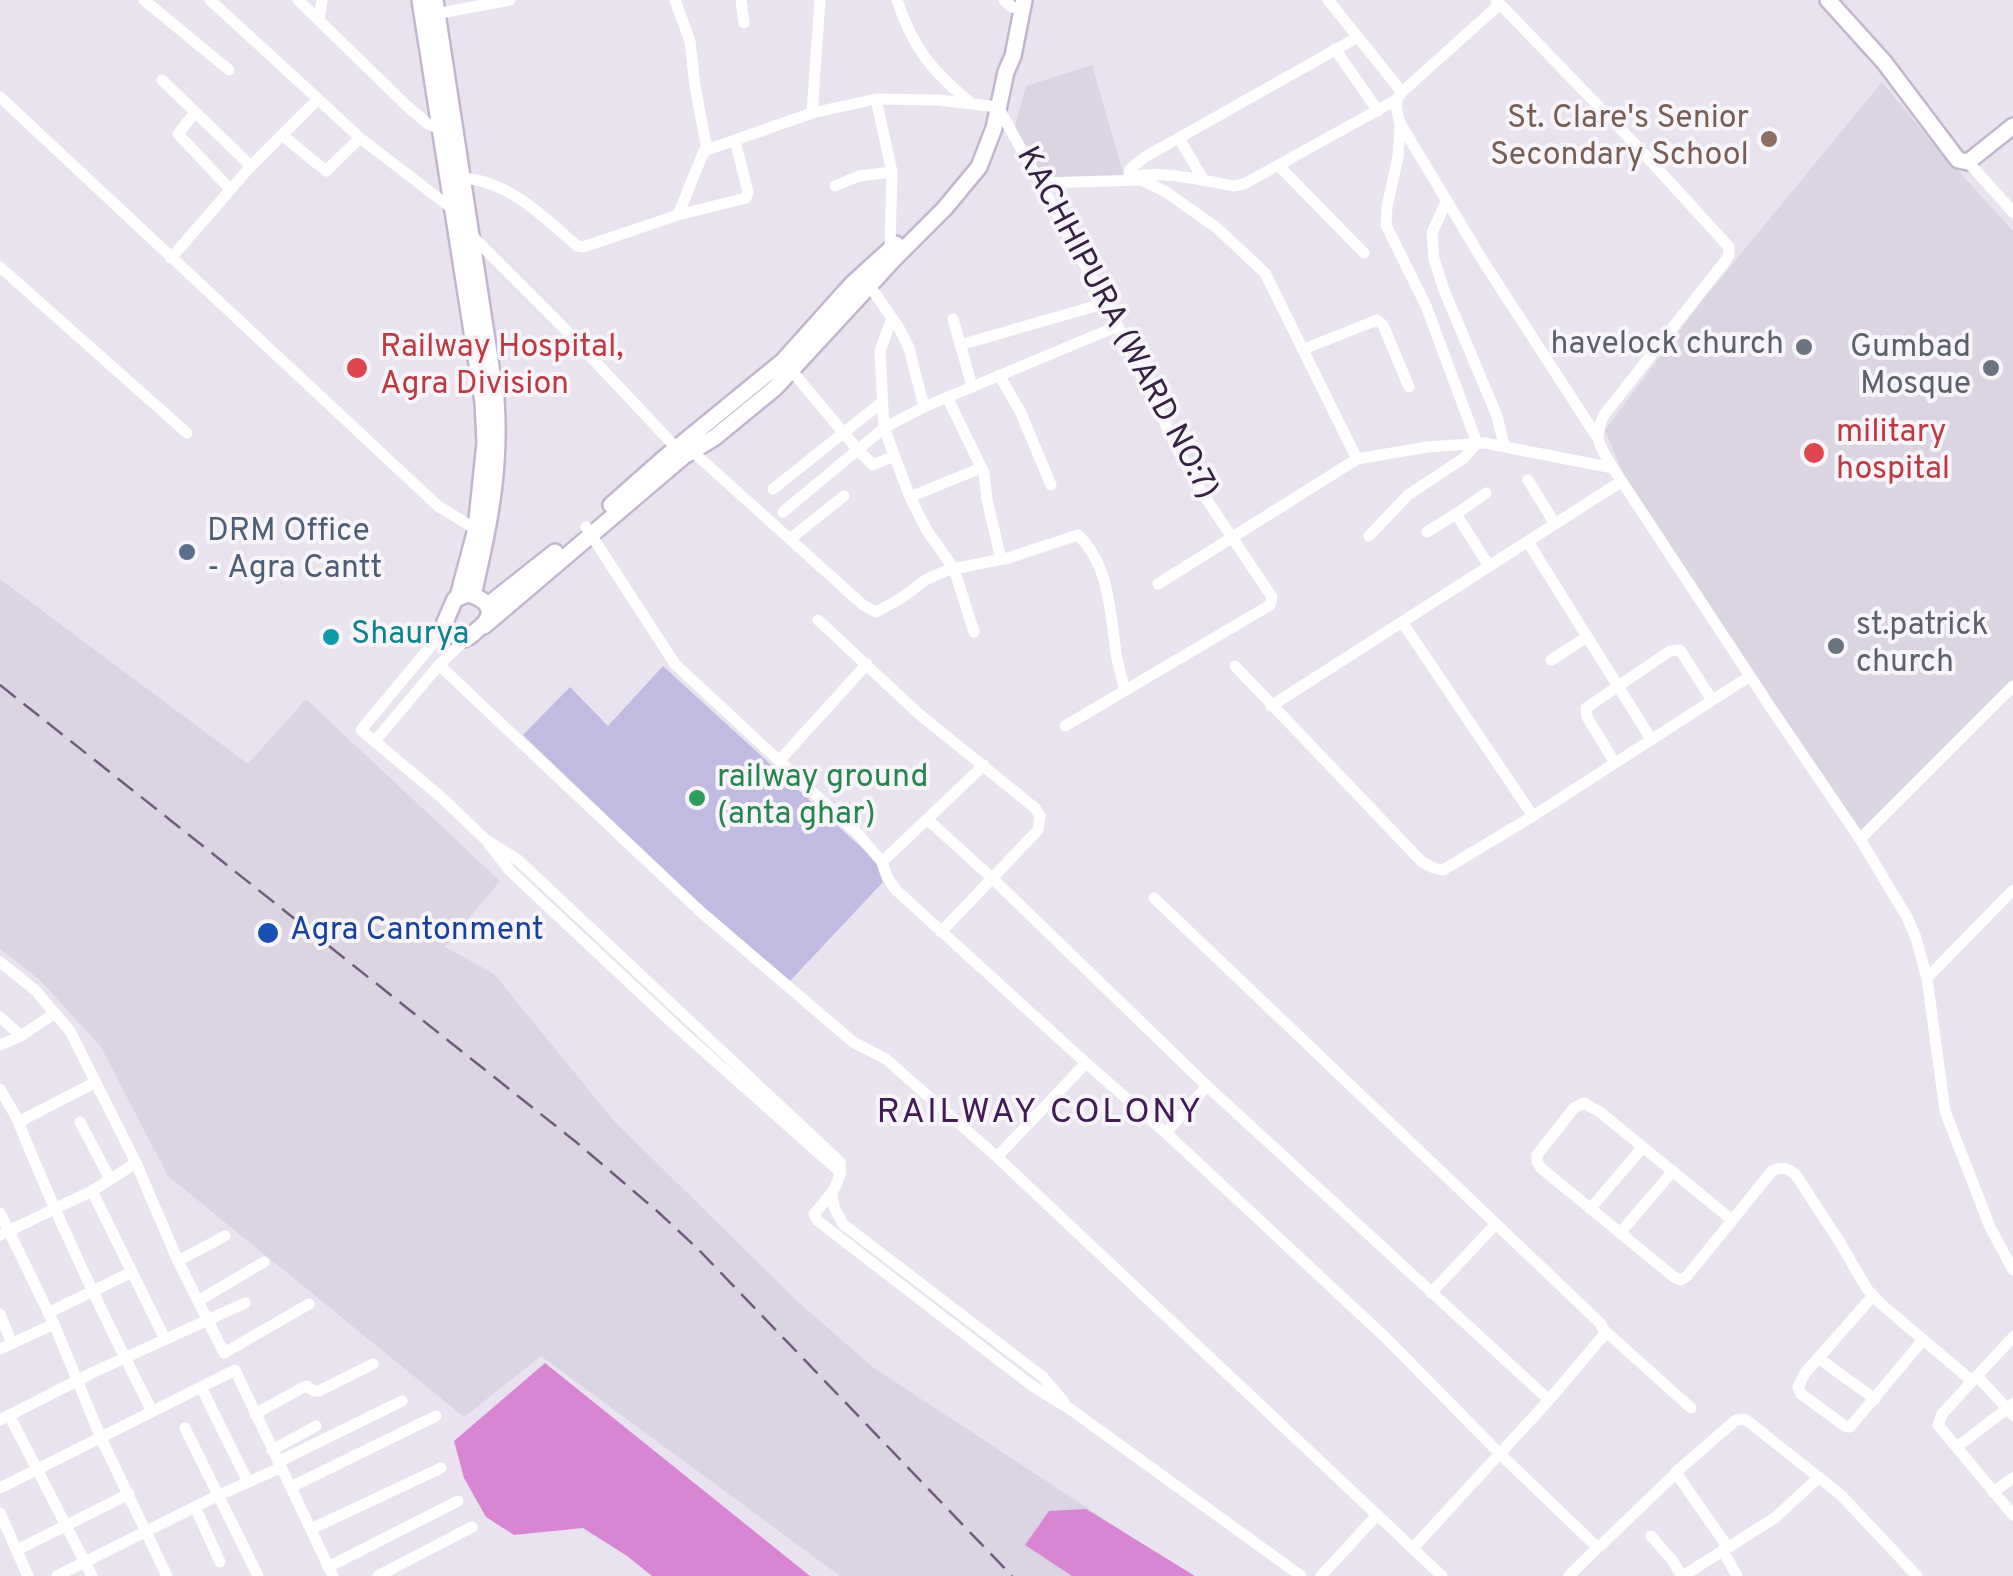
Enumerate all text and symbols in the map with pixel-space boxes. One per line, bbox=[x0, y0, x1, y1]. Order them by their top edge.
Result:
place label: St. Clare's Senior Secondary School bbox=[1490, 102, 1749, 177]
marker: St. Clare's Senior Secondary School bbox=[1758, 128, 1780, 150]
street label: KACHHIPURA (WARD NO:7) bbox=[1006, 141, 1224, 507]
place label: havelock church bbox=[1550, 328, 1784, 366]
place label: Railway Hospital, Agra Division bbox=[380, 331, 623, 406]
place label: Gumbad Mosque bbox=[1850, 331, 1971, 406]
marker: havelock church bbox=[1793, 336, 1815, 358]
marker: Railway Hospital, Agra Division bbox=[344, 355, 370, 381]
marker: Gumbad Mosque bbox=[1980, 357, 2002, 379]
place label: military hospital bbox=[1836, 416, 1950, 491]
marker: military hospital bbox=[1801, 440, 1827, 466]
place label: DRM Office - Agra Cantt bbox=[207, 515, 382, 590]
marker: DRM Office - Agra Cantt bbox=[176, 541, 198, 563]
place label: st.patrick church bbox=[1856, 609, 1988, 684]
place label: Shaurya bbox=[351, 618, 469, 656]
marker: Shaurya bbox=[320, 626, 342, 648]
marker: st.patrick church bbox=[1825, 635, 1847, 657]
place label: railway ground (anta ghar) bbox=[717, 761, 928, 836]
marker: railway ground (anta ghar) bbox=[686, 787, 708, 809]
place label: Agra Cantonment bbox=[290, 914, 544, 952]
marker: Agra Cantonment bbox=[255, 920, 281, 946]
district label: RAILWAY COLONY bbox=[876, 1094, 1204, 1136]

